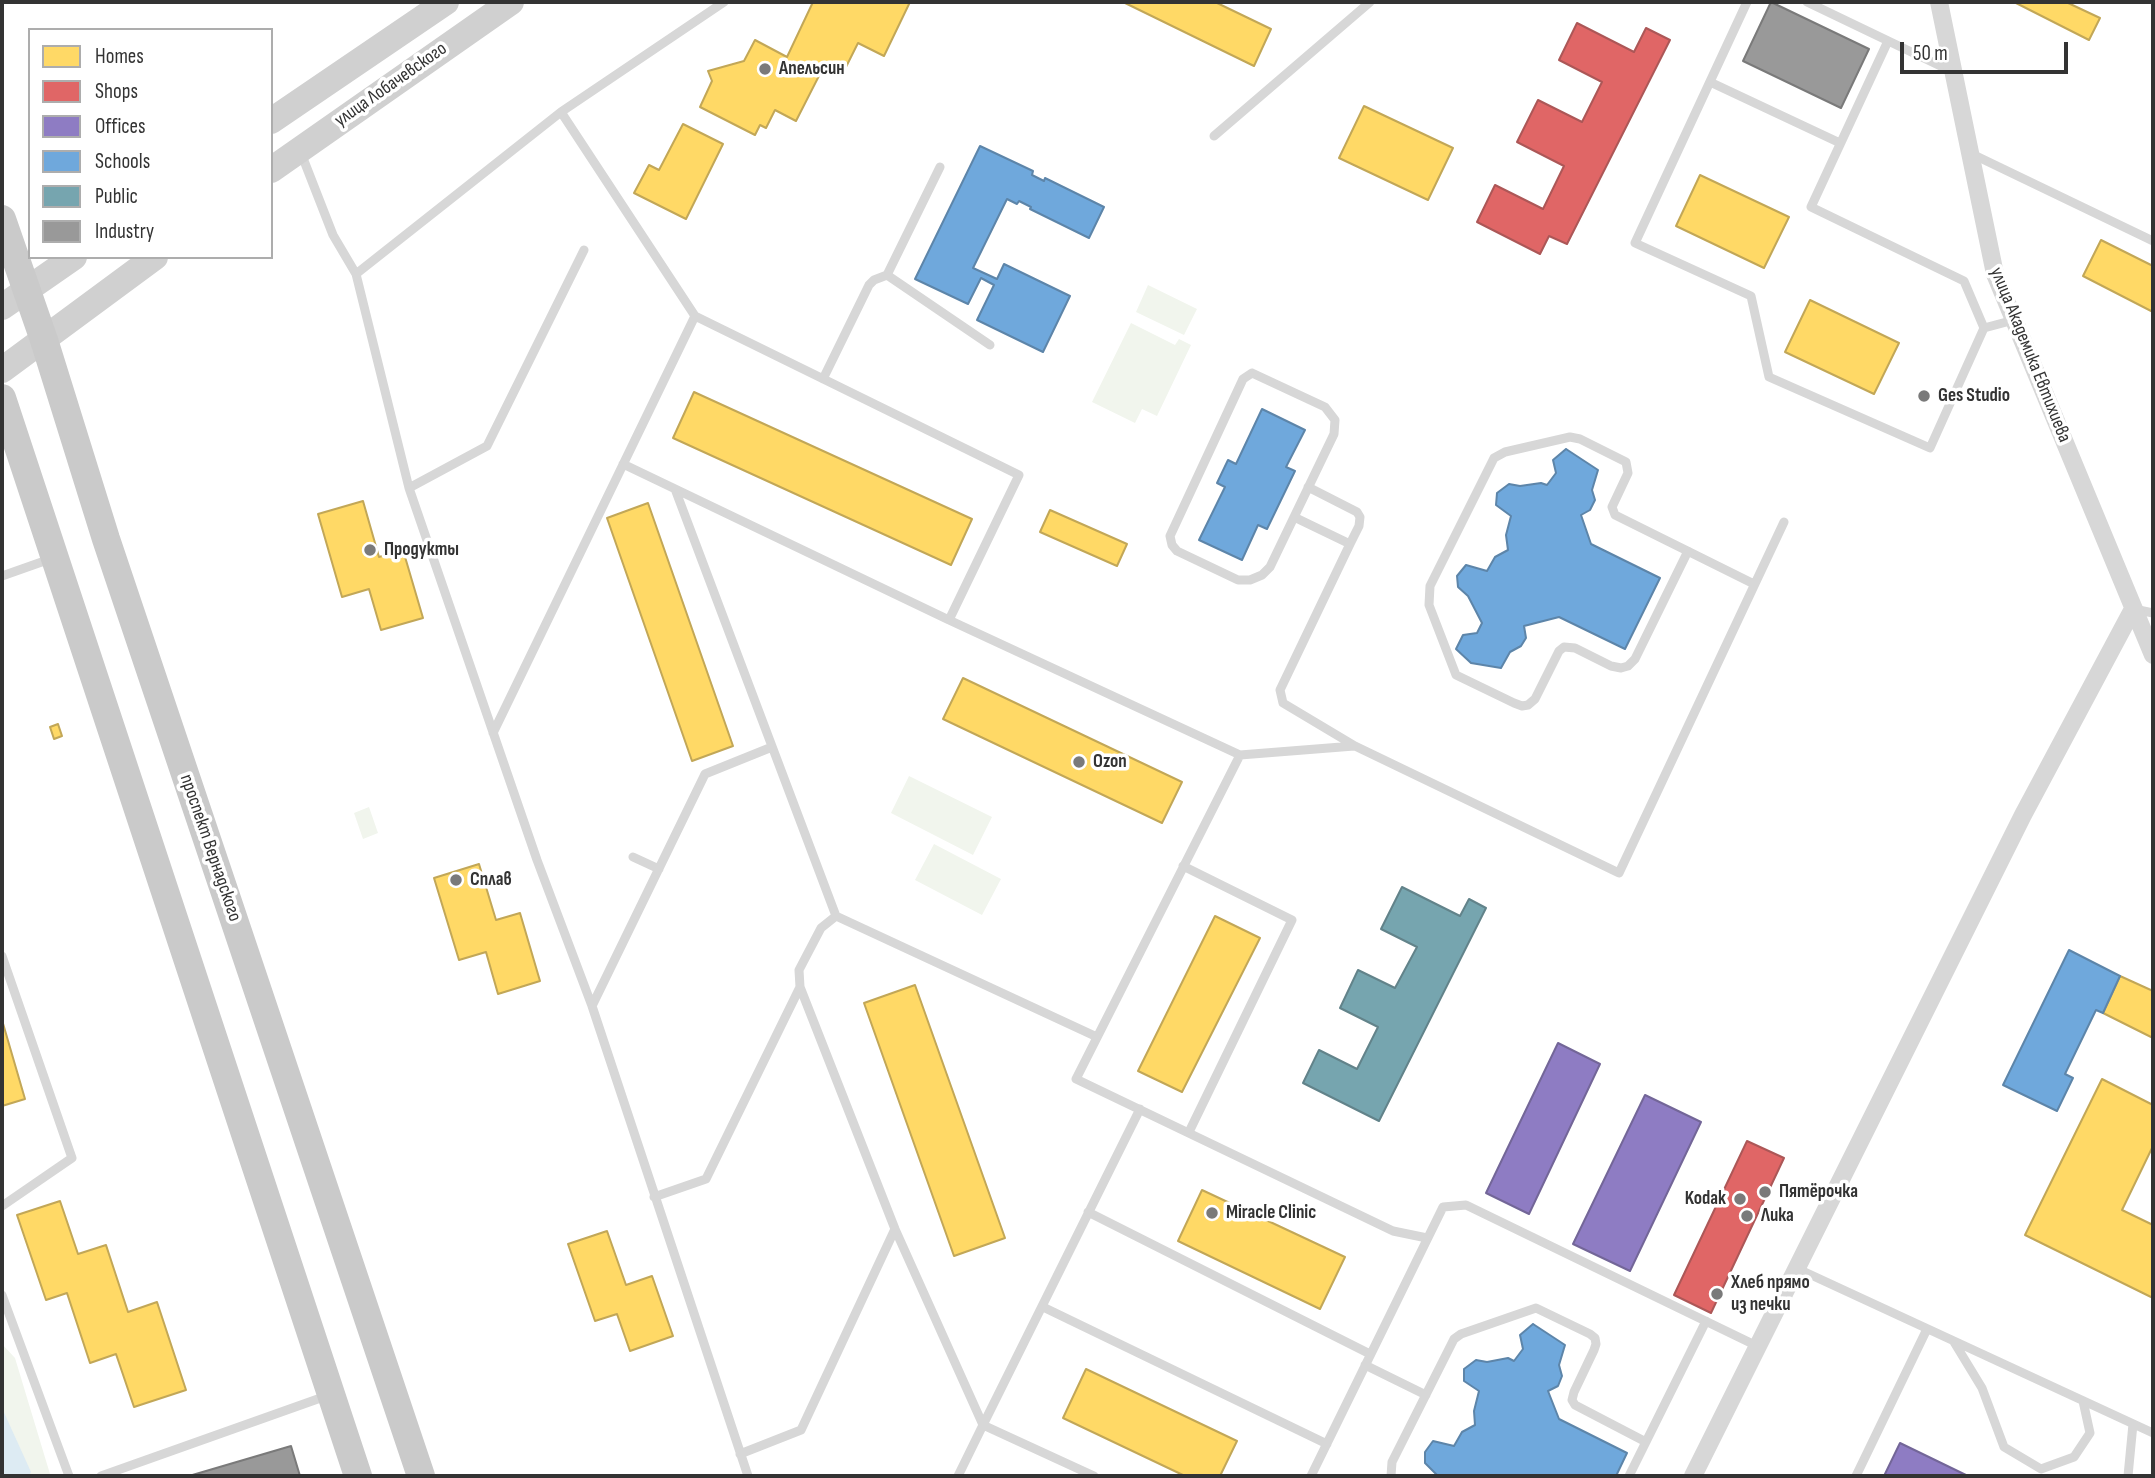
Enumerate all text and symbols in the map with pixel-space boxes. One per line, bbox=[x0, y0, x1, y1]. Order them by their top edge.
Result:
legend bbox=[28, 28, 273, 259]
scale bar bbox=[1903, 28, 2071, 72]
street label: улица Лобачевского bbox=[330, 38, 452, 132]
text: 50 m bbox=[1913, 41, 1948, 66]
text: Homes bbox=[95, 44, 144, 69]
place label: Апельсин bbox=[779, 58, 845, 80]
marker: Апельсин bbox=[757, 61, 773, 77]
text: Shops bbox=[95, 79, 138, 104]
text: Offices bbox=[95, 114, 146, 139]
text: Schools bbox=[95, 149, 150, 174]
text: Public bbox=[95, 184, 138, 209]
text: Industry bbox=[95, 219, 154, 244]
street label: улица Академика Евтихиева bbox=[1984, 264, 2076, 446]
place label: Ges Studio bbox=[1938, 385, 2010, 407]
marker: Ges Studio bbox=[1916, 388, 1932, 404]
place label: Продукты bbox=[384, 539, 459, 561]
marker: Продукты bbox=[362, 542, 378, 558]
place label: Ozon bbox=[1093, 751, 1127, 773]
marker: Ozon bbox=[1071, 754, 1087, 770]
street label: проспект Вернадского bbox=[174, 772, 246, 924]
place label: Сплав bbox=[470, 869, 512, 891]
marker: Сплав bbox=[448, 872, 464, 888]
place label: Пятёрочка bbox=[1779, 1181, 1858, 1203]
marker: Пятёрочка bbox=[1757, 1184, 1773, 1200]
place label: Kodak bbox=[1685, 1188, 1726, 1210]
marker: Kodak bbox=[1732, 1191, 1748, 1207]
place label: Miracle Clinic bbox=[1226, 1202, 1316, 1224]
marker: Miracle Clinic bbox=[1204, 1205, 1220, 1221]
place label: Лика bbox=[1761, 1205, 1794, 1227]
marker: Лика bbox=[1739, 1208, 1755, 1224]
place label: Хлеб прямо из печки bbox=[1731, 1272, 1810, 1316]
marker: Хлеб прямо из печки bbox=[1709, 1286, 1725, 1302]

